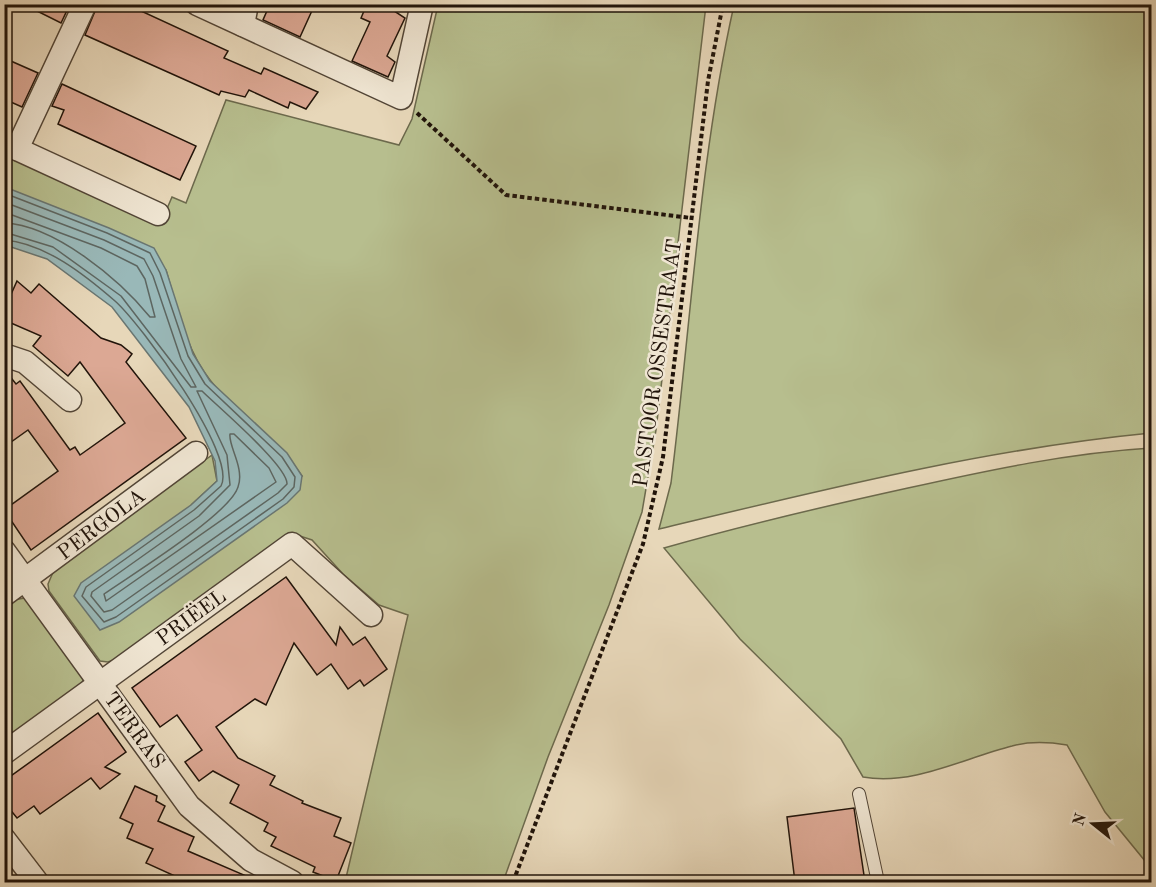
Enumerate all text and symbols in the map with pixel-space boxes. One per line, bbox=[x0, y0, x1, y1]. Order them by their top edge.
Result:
street label: PASTOOR OSSESTRAAT bbox=[631, 238, 686, 489]
street label: PERGOLA bbox=[54, 486, 150, 565]
street label: PRIËEL bbox=[151, 583, 231, 650]
street label: TERRAS bbox=[99, 689, 168, 773]
north arrow bbox=[1063, 794, 1123, 854]
text: N bbox=[1071, 811, 1090, 828]

